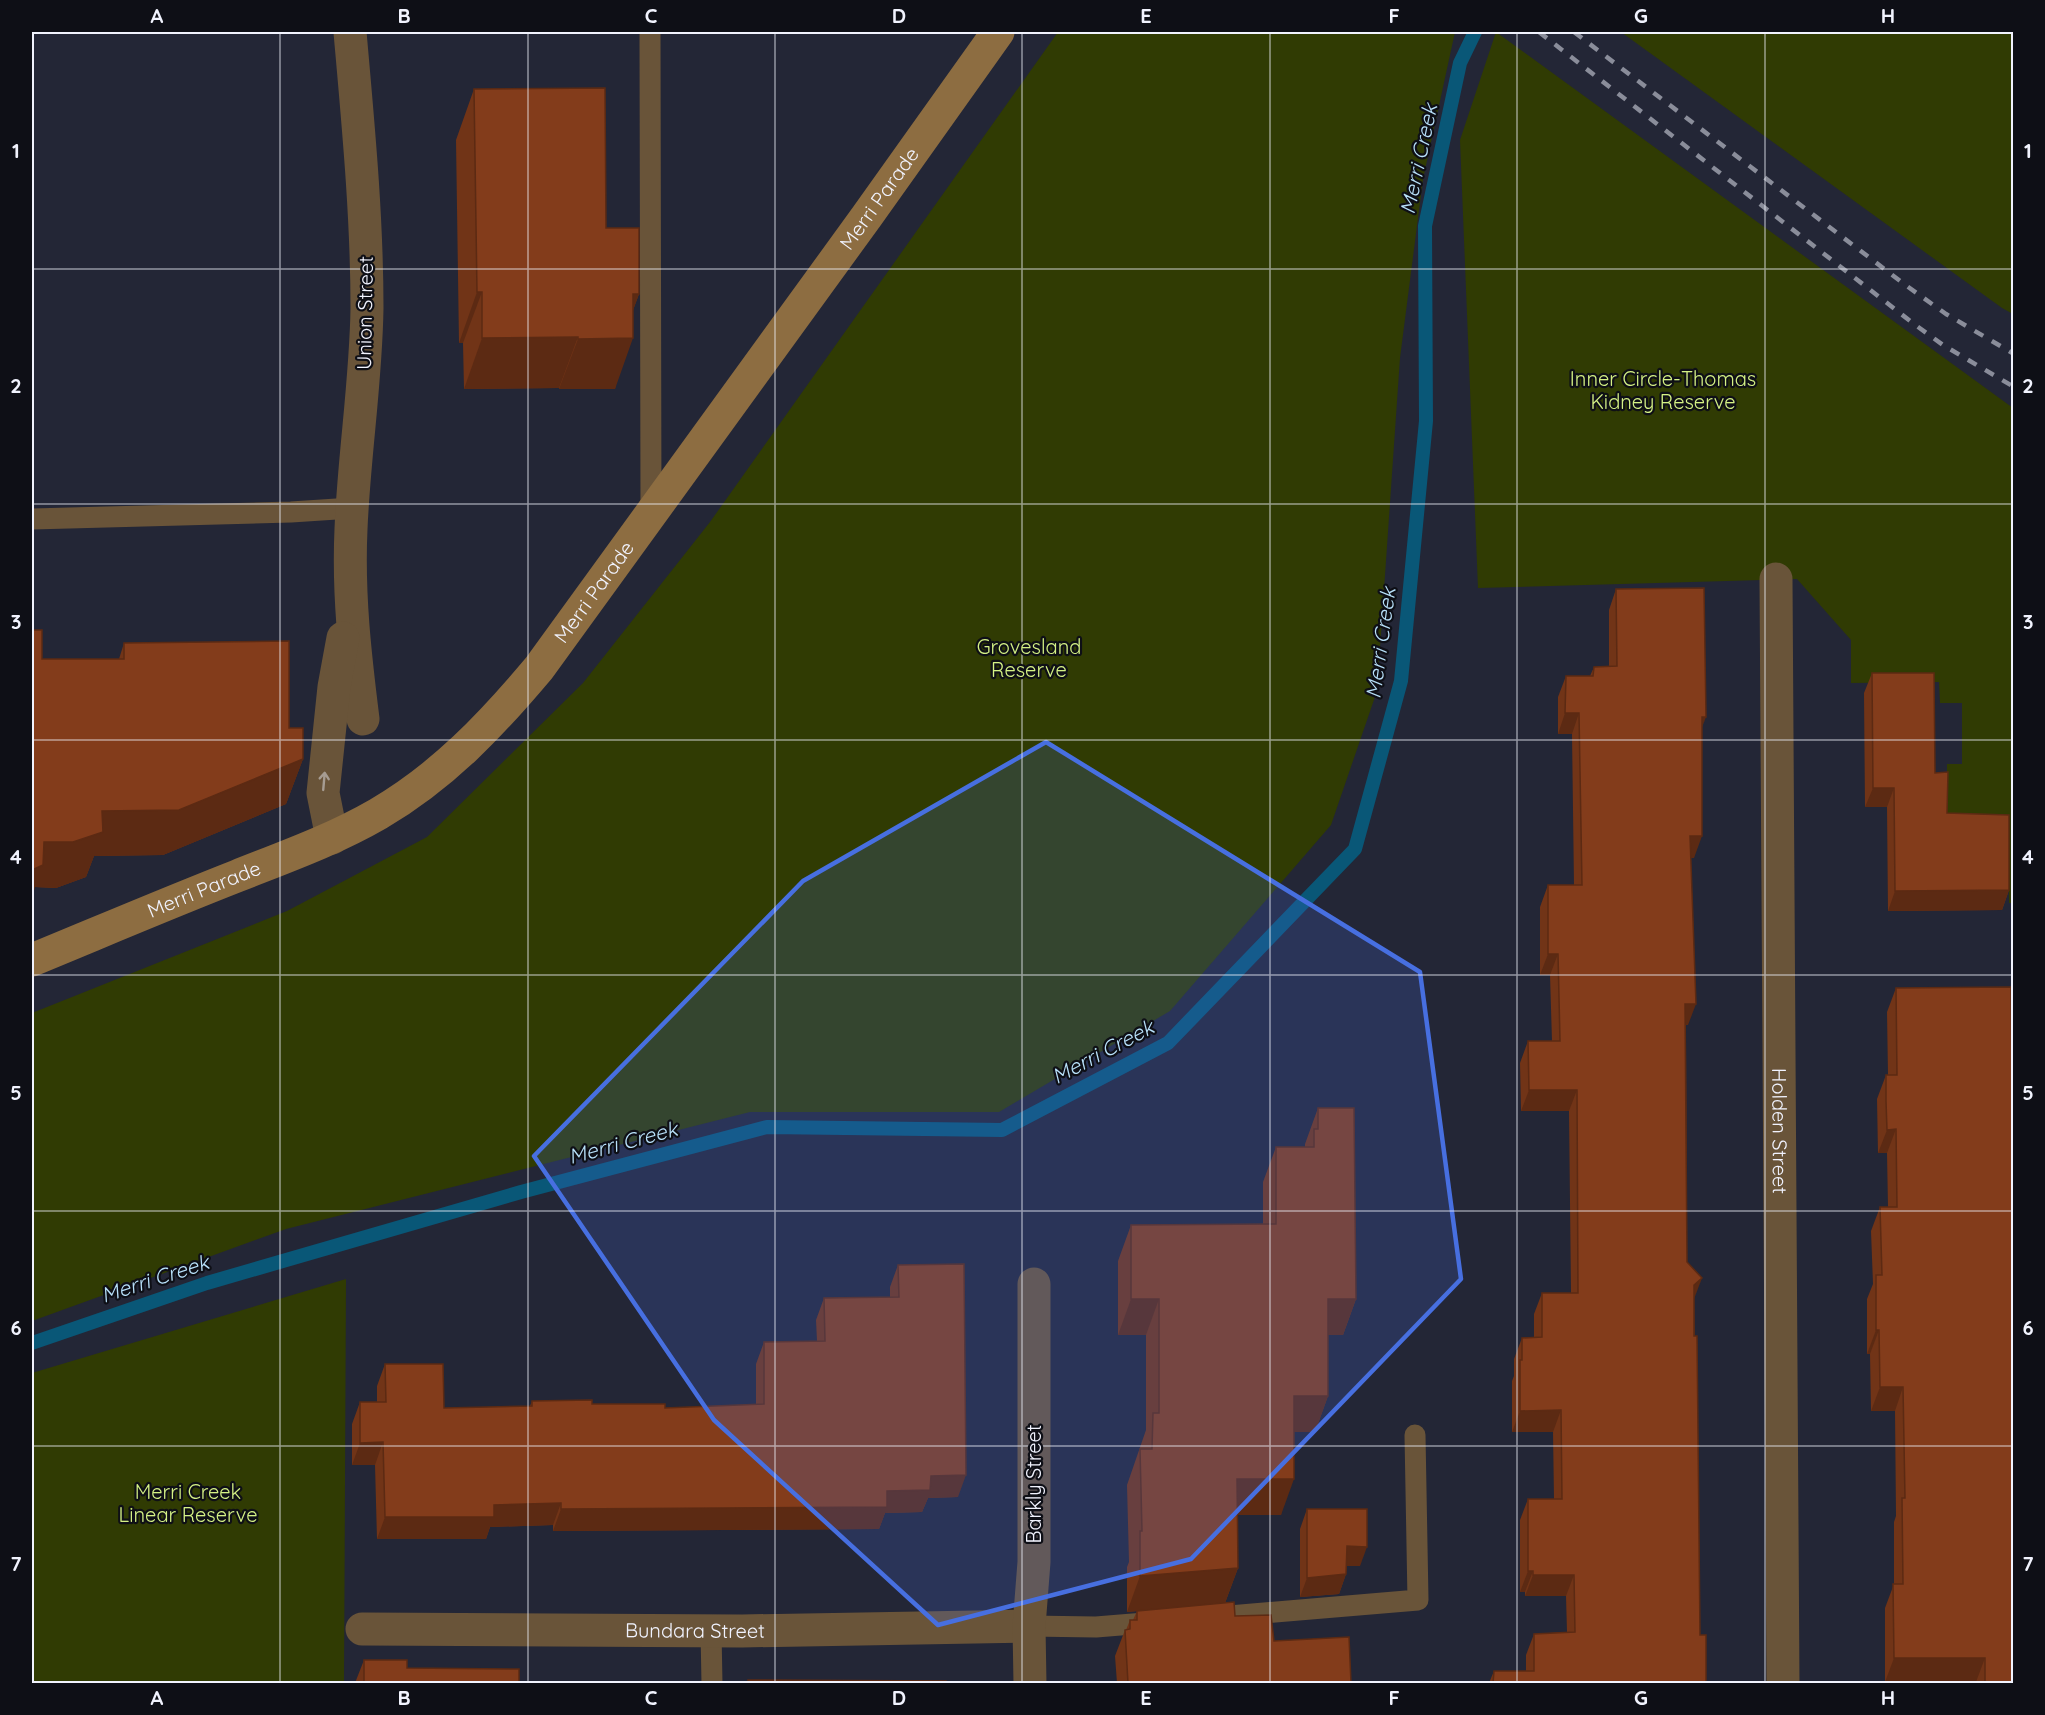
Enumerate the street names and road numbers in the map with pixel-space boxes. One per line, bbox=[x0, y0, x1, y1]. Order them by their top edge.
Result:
street label: Merri Parade bbox=[834, 142, 924, 254]
street label: Union Street bbox=[351, 256, 378, 370]
street label: Merri Parade bbox=[548, 536, 639, 648]
street label: Merri Parade bbox=[143, 855, 264, 923]
street label: Holden Street bbox=[1767, 1068, 1793, 1194]
street label: Barkly Street bbox=[1021, 1424, 1046, 1544]
street label: Bundara Street bbox=[625, 1617, 765, 1643]

